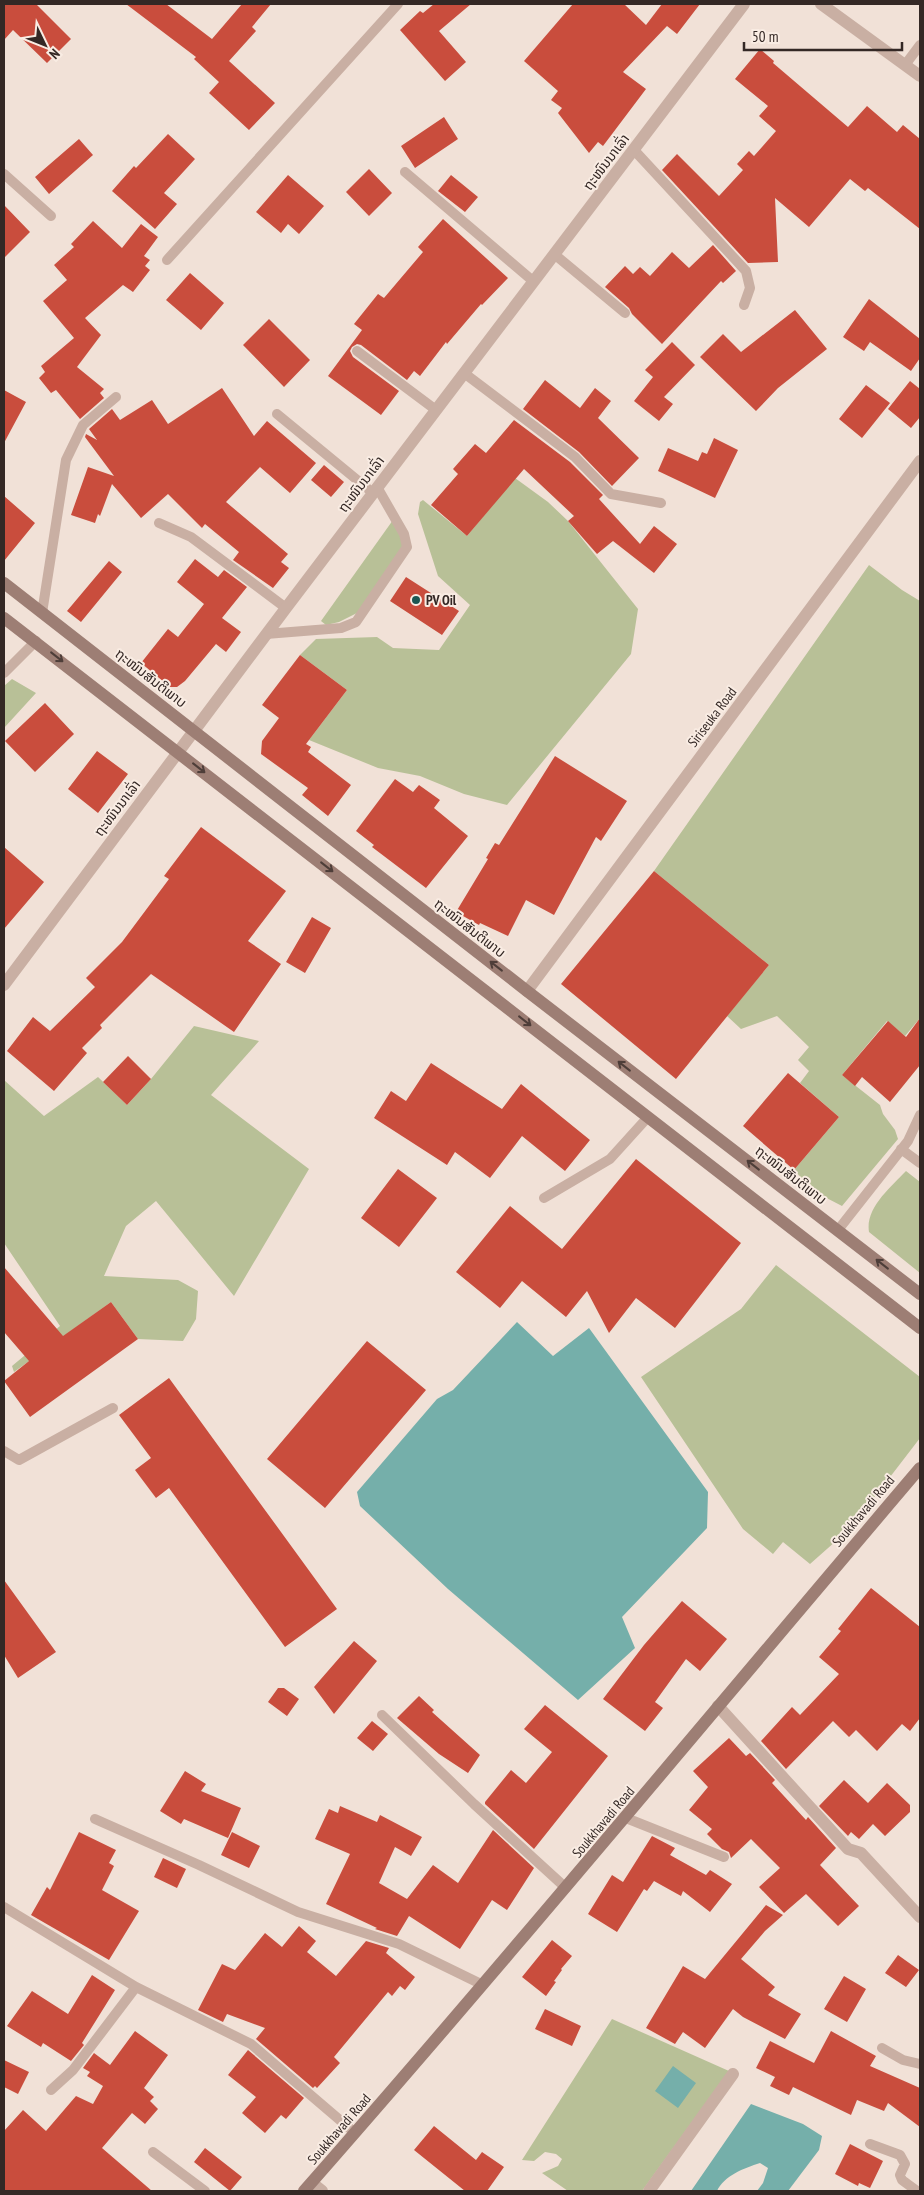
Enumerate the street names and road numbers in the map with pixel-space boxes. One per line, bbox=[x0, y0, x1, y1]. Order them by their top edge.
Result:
street label: ຖະໜົນນາເລົ່າ bbox=[578, 129, 633, 194]
street label: ຖະໜົນນາເລົ່າ bbox=[333, 451, 388, 516]
street label: ຖະໜົນສັນຕິພາບ bbox=[112, 644, 190, 712]
street label: Siriseuka Road bbox=[684, 683, 740, 751]
street label: ຖະໜົນນາເລົ່າ bbox=[89, 775, 144, 840]
street label: ຖະໜົນສັນຕິພາບ bbox=[431, 894, 509, 962]
street label: ຖະໜົນສັນຕິພາບ bbox=[752, 1141, 830, 1209]
street label: Soukkhavadi Road bbox=[828, 1472, 898, 1550]
street label: Soukkhavadi Road bbox=[568, 1783, 638, 1861]
street label: Soukkhavadi Road bbox=[303, 2090, 375, 2168]

